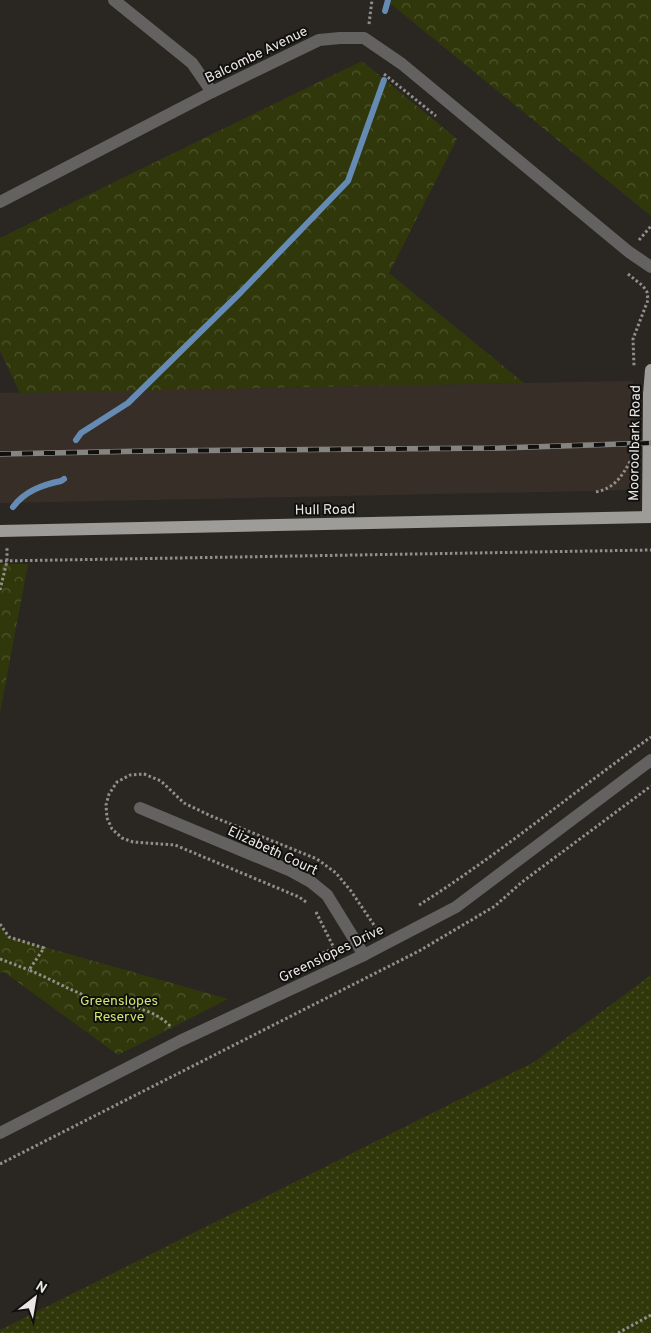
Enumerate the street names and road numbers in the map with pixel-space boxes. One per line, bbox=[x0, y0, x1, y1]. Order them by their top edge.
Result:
street label: Balcombe Avenue bbox=[203, 23, 311, 88]
street label: Mooroolbark Road bbox=[626, 385, 645, 501]
street label: Hull Road bbox=[295, 501, 356, 520]
street label: Elizabeth Court bbox=[225, 823, 320, 880]
street label: Greenslopes Drive bbox=[276, 922, 387, 987]

